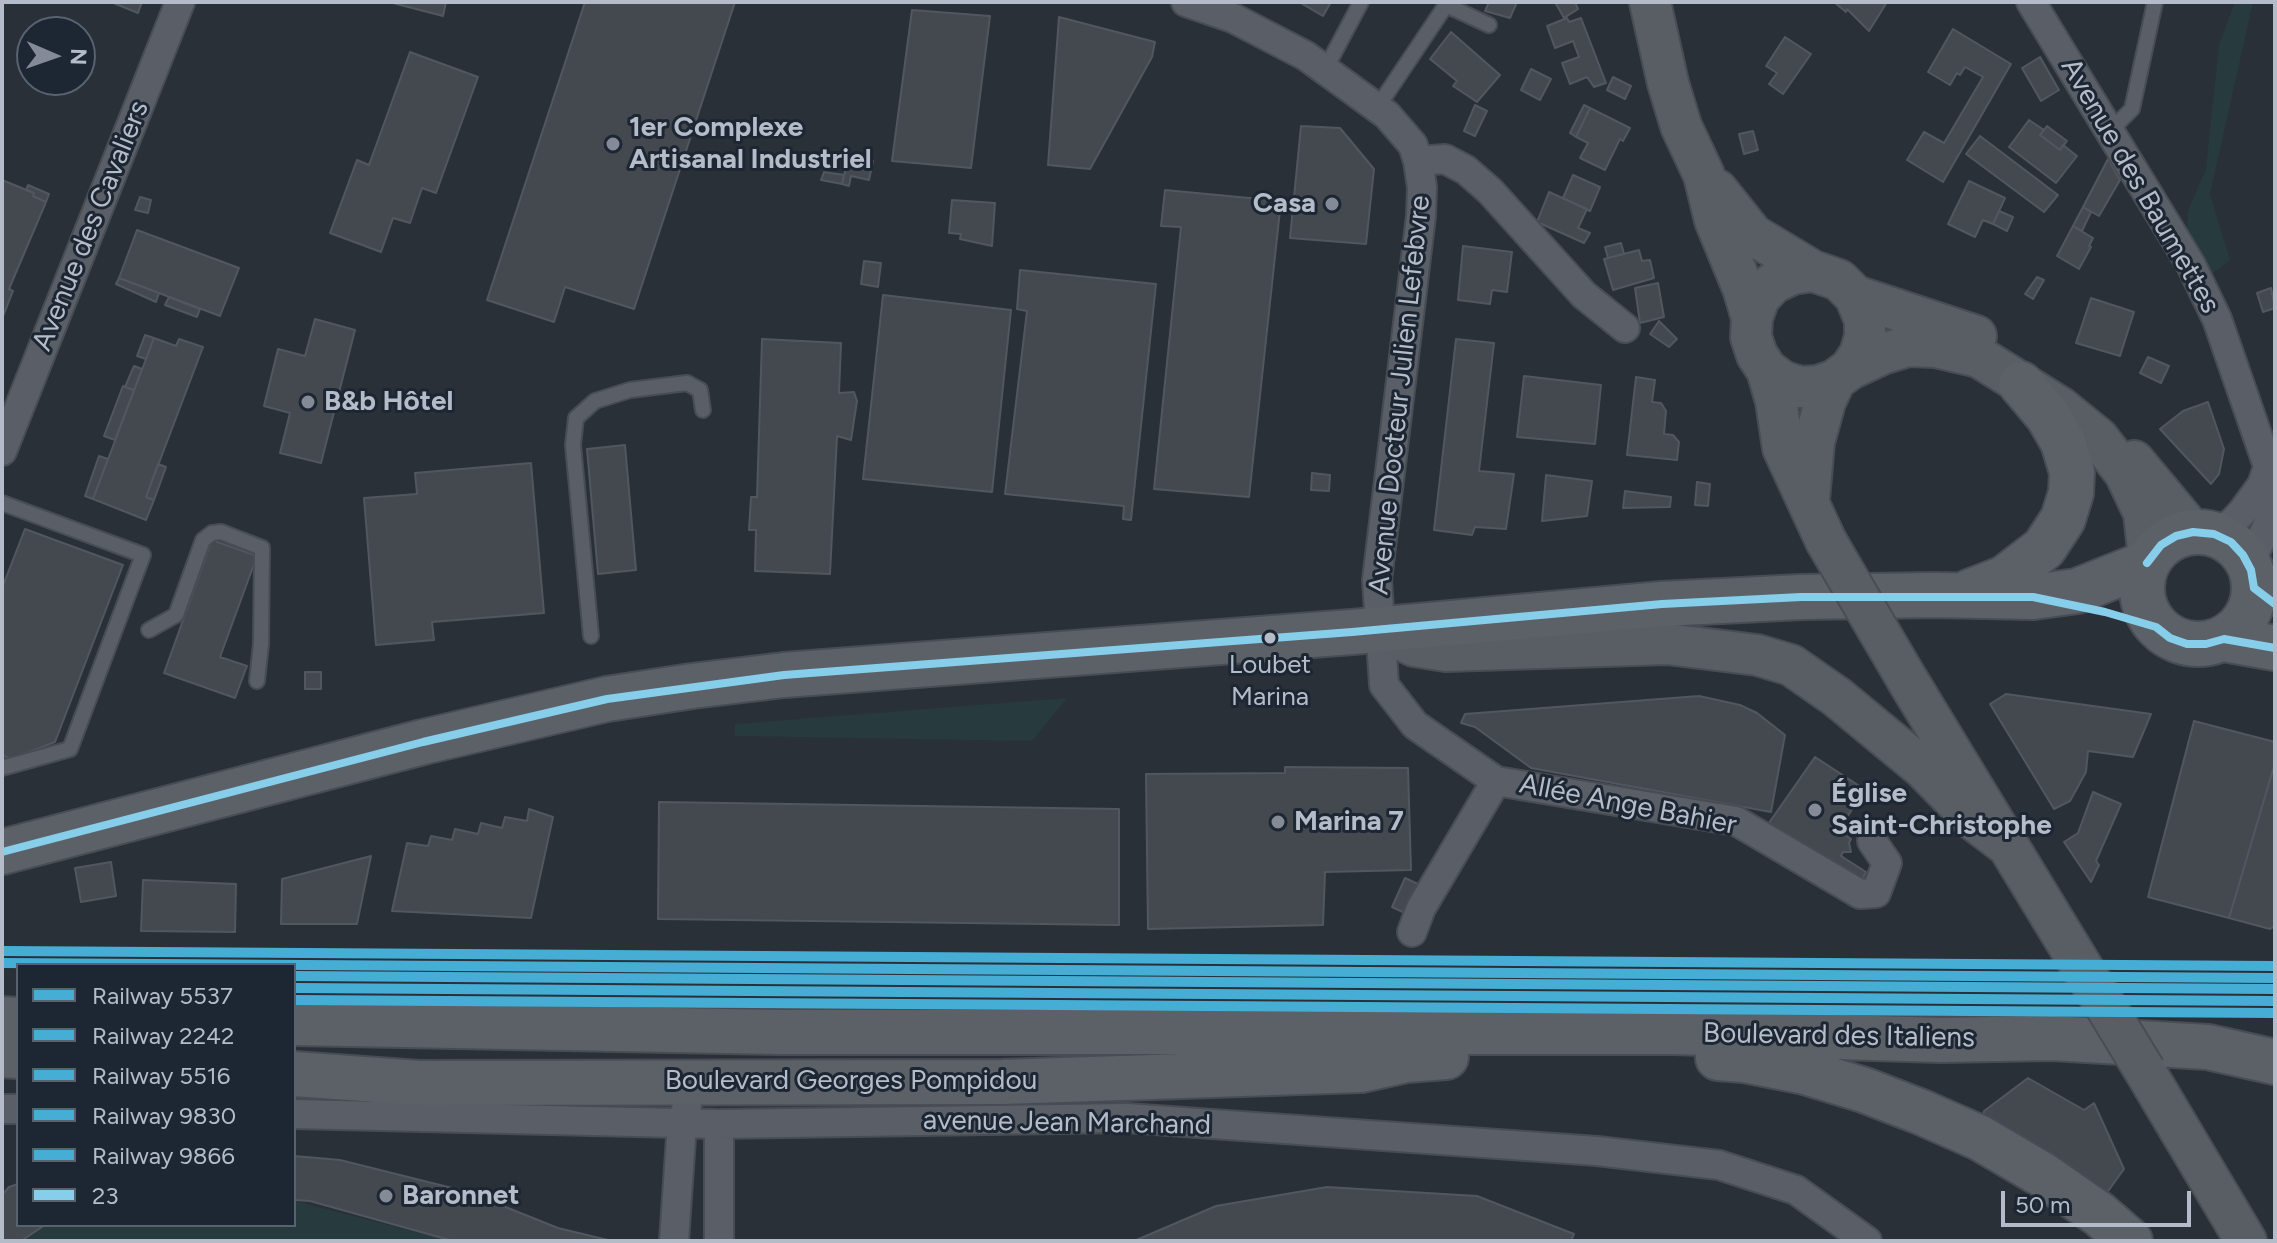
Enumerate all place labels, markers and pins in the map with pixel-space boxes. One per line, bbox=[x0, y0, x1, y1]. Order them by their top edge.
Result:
place label: 1er Complexe Artisanal Industriel bbox=[629, 111, 872, 177]
marker: 1er Complexe Artisanal Industriel bbox=[604, 135, 622, 153]
place label: Casa bbox=[1253, 187, 1316, 221]
marker: Casa bbox=[1323, 195, 1341, 213]
place label: B&b Hôtel bbox=[324, 385, 453, 419]
marker: B&b Hôtel bbox=[299, 393, 317, 411]
marker: Loubet Marina bbox=[1262, 630, 1278, 646]
place label: Loubet Marina bbox=[1229, 649, 1311, 710]
place label: Église Saint-Christophe bbox=[1831, 777, 2052, 843]
marker: Église Saint-Christophe bbox=[1806, 801, 1824, 819]
place label: Marina 7 bbox=[1294, 805, 1404, 839]
marker: Marina 7 bbox=[1269, 813, 1287, 831]
place label: Baronnet bbox=[402, 1179, 520, 1213]
marker: Baronnet bbox=[377, 1187, 395, 1205]

